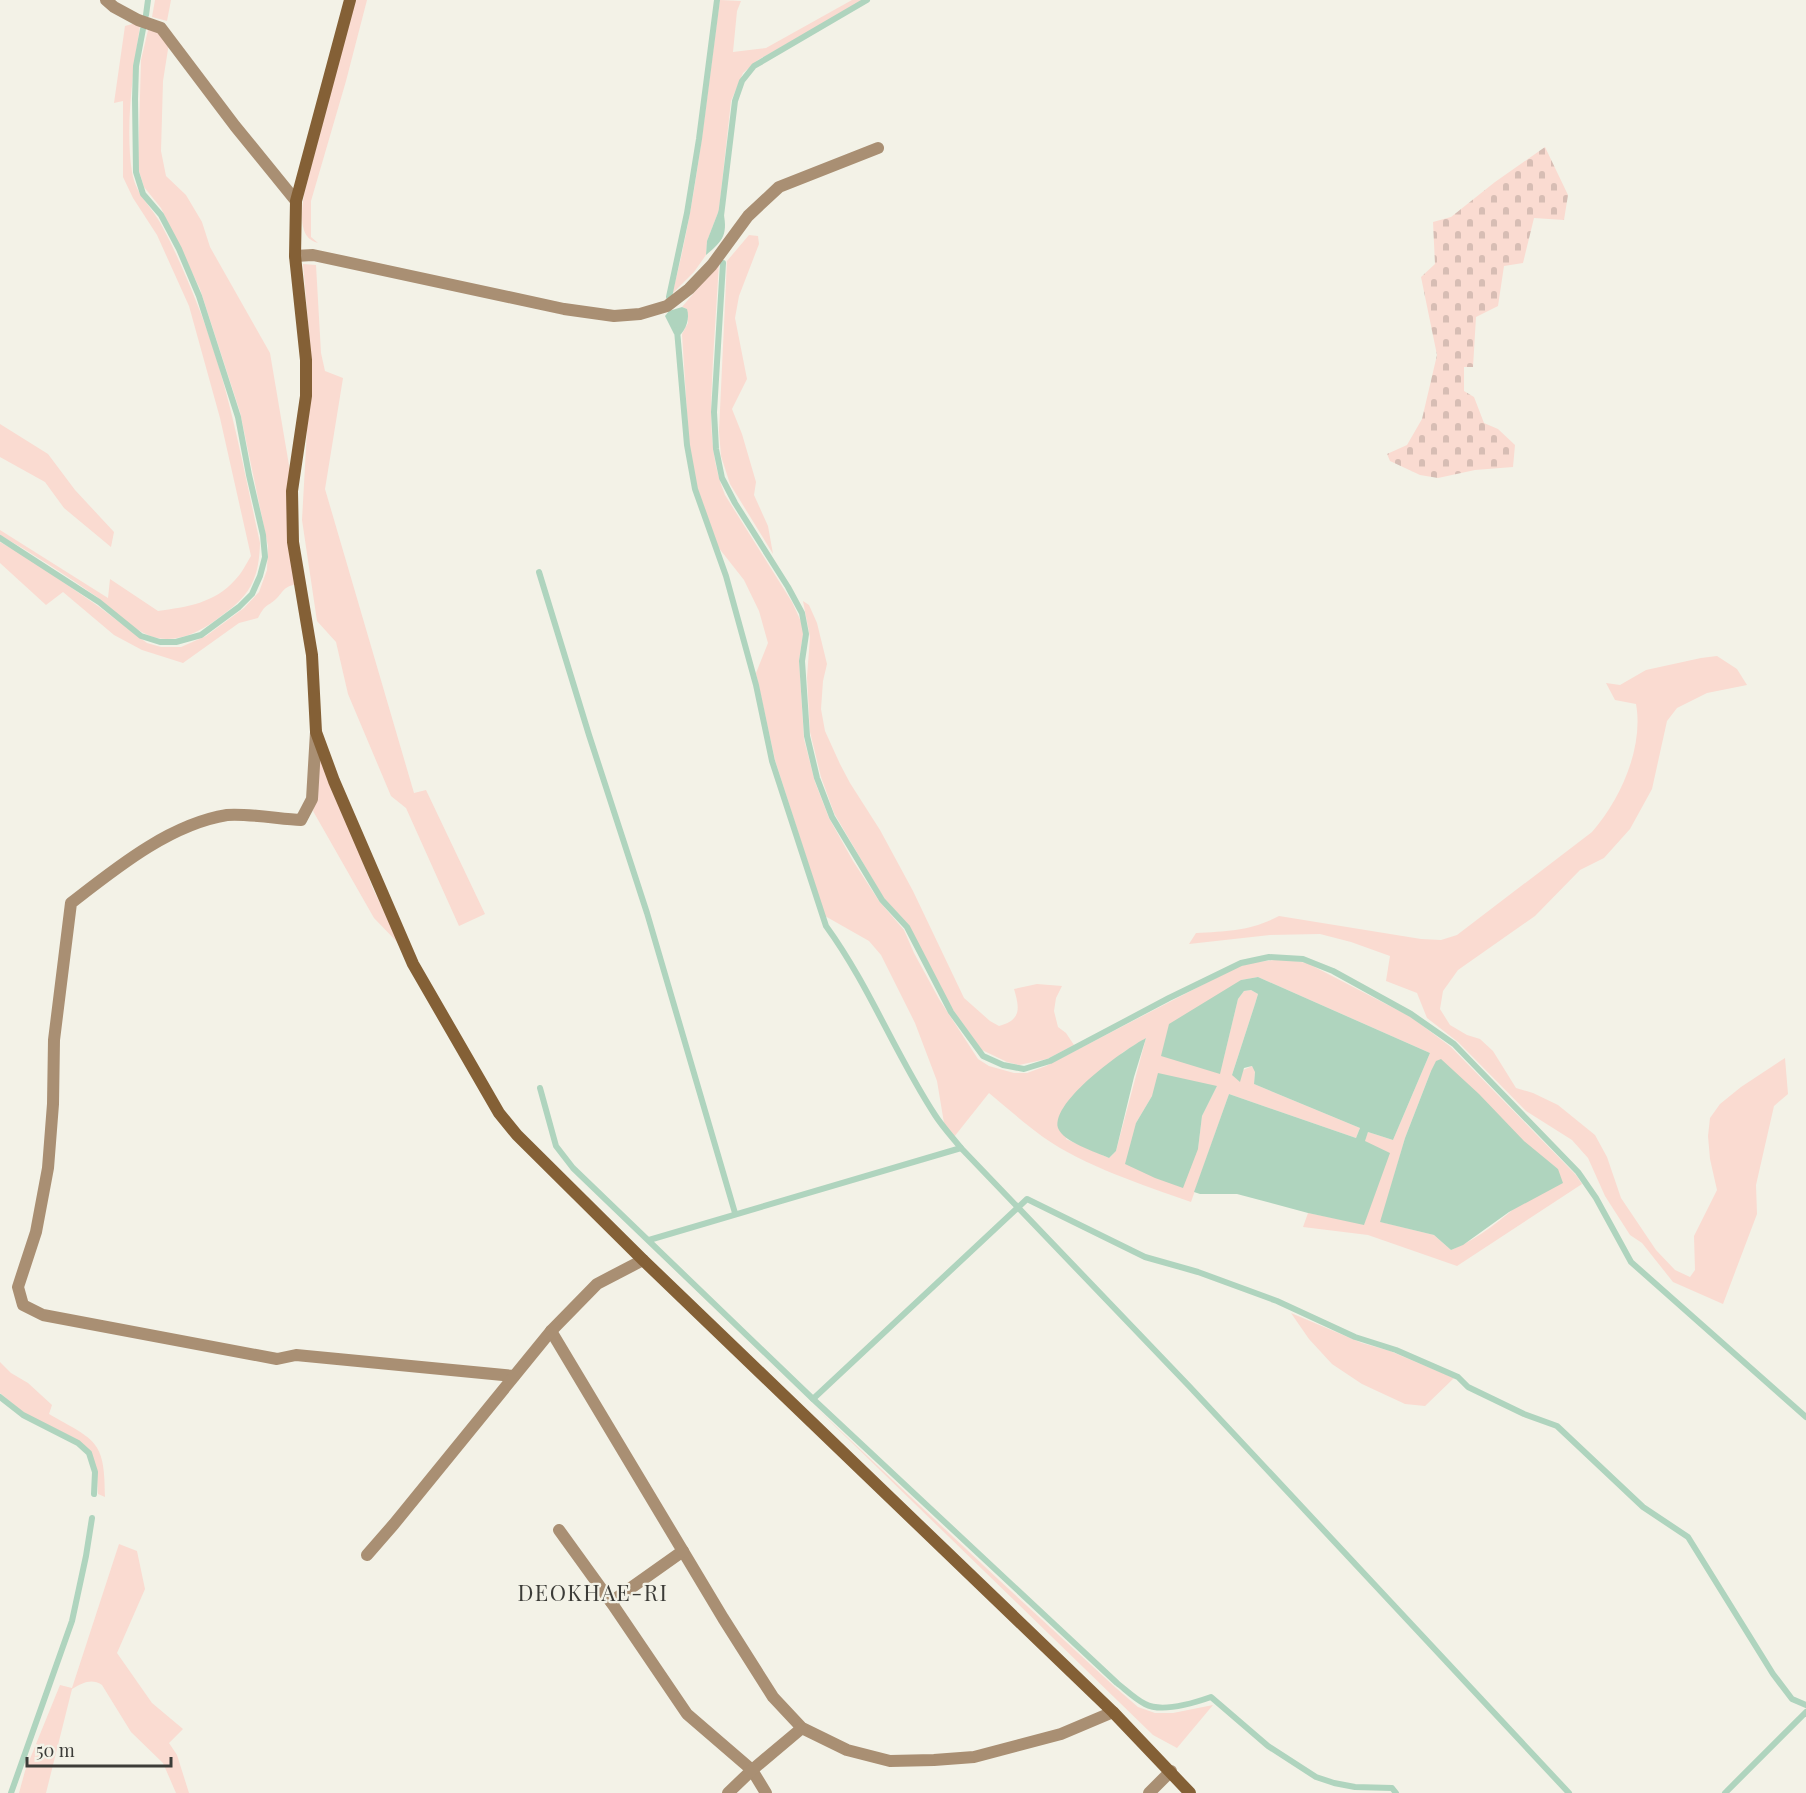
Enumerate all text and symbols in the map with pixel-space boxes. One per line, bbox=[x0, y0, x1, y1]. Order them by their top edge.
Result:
district label: DEOKHAE-RI bbox=[518, 1577, 668, 1607]
scale bar bbox=[27, 1730, 171, 1768]
text: 50 m bbox=[36, 1738, 75, 1762]

